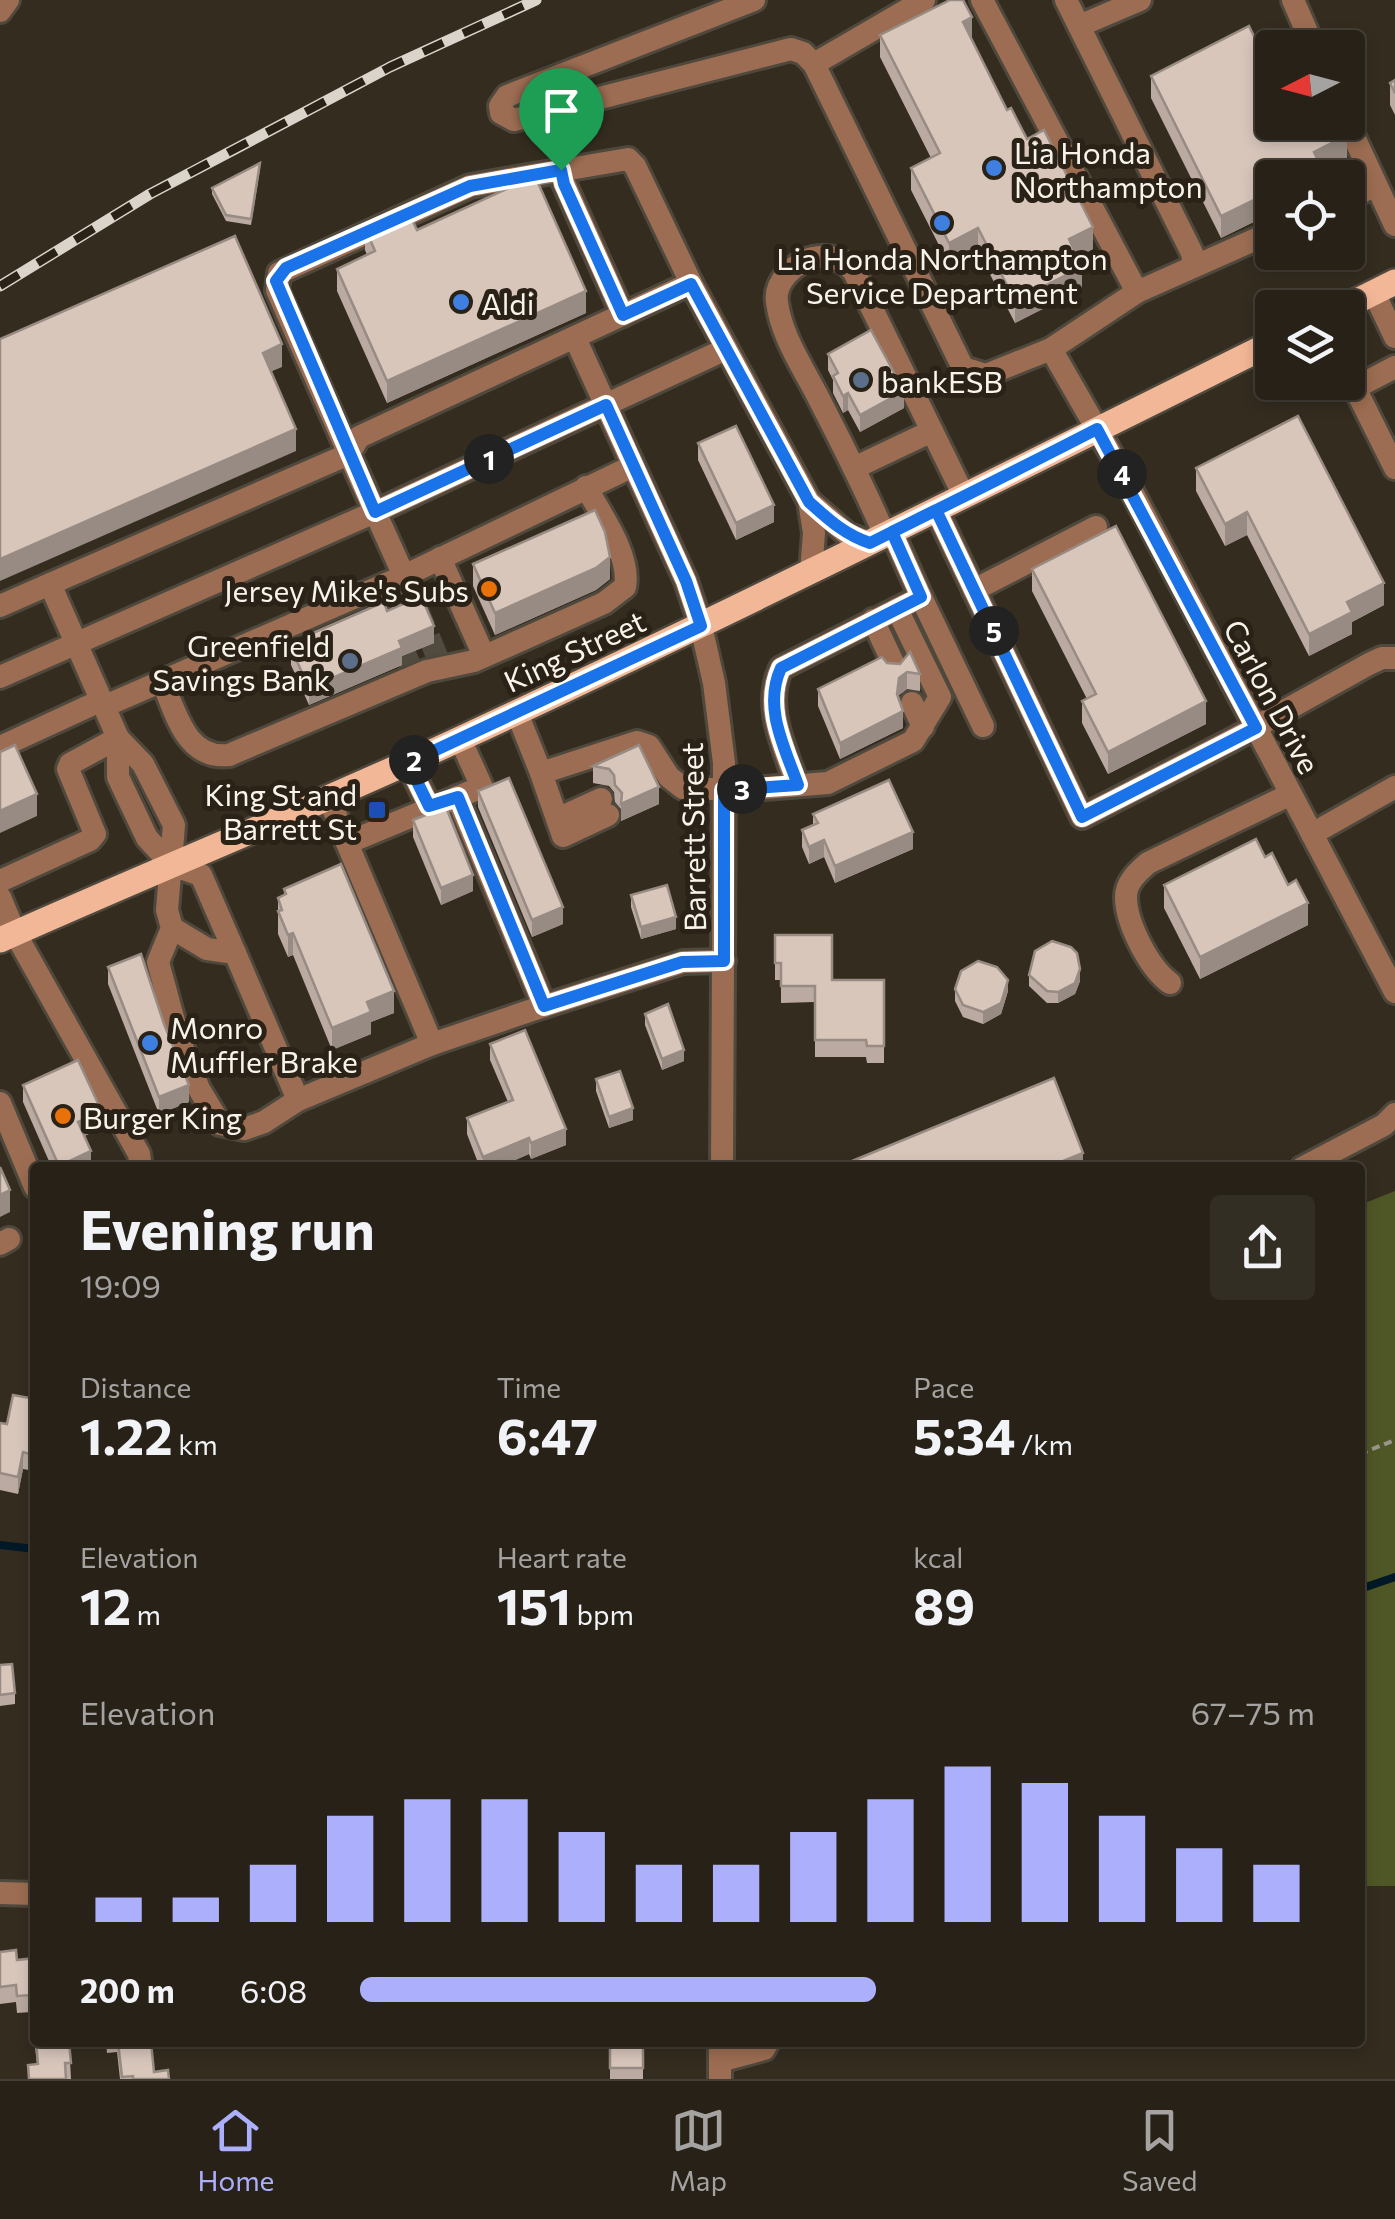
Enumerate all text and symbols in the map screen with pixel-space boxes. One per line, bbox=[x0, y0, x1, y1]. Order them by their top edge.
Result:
north arrow bbox=[1255, 30, 1365, 140]
map controls bbox=[1255, 30, 1365, 400]
pin bbox=[519, 68, 604, 171]
icon: arrive bbox=[534, 83, 589, 138]
place label: Lia Honda Northampton bbox=[1014, 133, 1203, 204]
marker: Lia Honda Northampton bbox=[983, 157, 1005, 179]
button: locate bbox=[1255, 160, 1365, 270]
marker: Lia Honda Northampton Service Department bbox=[931, 212, 953, 234]
place label: Lia Honda Northampton Service Department bbox=[776, 239, 1108, 310]
place label: Aldi bbox=[481, 284, 534, 321]
button: layers bbox=[1255, 290, 1365, 400]
marker: Aldi bbox=[450, 291, 472, 313]
place label: bankESB bbox=[881, 362, 1003, 399]
marker: bankESB bbox=[850, 369, 872, 391]
pin: 1 bbox=[464, 434, 514, 484]
text: 1 bbox=[483, 442, 495, 476]
pin: 4 bbox=[1097, 449, 1147, 499]
text: 4 bbox=[1113, 457, 1131, 491]
place label: Jersey Mike's Subs bbox=[224, 571, 469, 608]
marker: Jersey Mike's Subs bbox=[478, 578, 500, 600]
street label: King Street bbox=[497, 601, 651, 699]
pin: 5 bbox=[969, 606, 1019, 656]
street label: Carlon Drive bbox=[1217, 613, 1329, 779]
text: 5 bbox=[986, 614, 1002, 648]
place label: Greenfield Savings Bank bbox=[153, 626, 330, 697]
marker: Greenfield Savings Bank bbox=[339, 650, 361, 672]
pin: 2 bbox=[389, 735, 439, 785]
street label: Barrett Street bbox=[672, 742, 712, 932]
text: 2 bbox=[406, 743, 422, 777]
pin: 3 bbox=[717, 764, 767, 814]
text: 3 bbox=[734, 772, 750, 806]
place label: King St and Barrett St bbox=[204, 775, 357, 846]
marker: King St and Barrett St bbox=[366, 799, 388, 821]
place label: Monro Muffler Brake bbox=[170, 1008, 358, 1079]
marker: Monro Muffler Brake bbox=[139, 1032, 161, 1054]
place label: Burger King bbox=[83, 1098, 242, 1135]
marker: Burger King bbox=[52, 1105, 74, 1127]
text: Evening run bbox=[80, 1194, 375, 1261]
button: share bbox=[1210, 1195, 1315, 1300]
text: 19:09 bbox=[80, 1265, 161, 1305]
text: Distance bbox=[80, 1370, 191, 1404]
text: Time bbox=[497, 1370, 561, 1404]
text: Pace bbox=[913, 1370, 974, 1404]
text: 1.22 bbox=[80, 1404, 173, 1465]
text: 6:47 bbox=[497, 1404, 598, 1465]
text: 5:34 bbox=[913, 1404, 1016, 1465]
text: km bbox=[173, 1427, 218, 1461]
text: /km bbox=[1016, 1427, 1073, 1461]
text: Elevation bbox=[80, 1540, 198, 1574]
text: Heart rate bbox=[497, 1540, 627, 1574]
text: kcal bbox=[913, 1540, 963, 1574]
text: 12 bbox=[80, 1574, 131, 1635]
text: 151 bbox=[497, 1574, 571, 1635]
text: 89 bbox=[913, 1574, 975, 1635]
text: m bbox=[131, 1597, 161, 1631]
text: bpm bbox=[571, 1597, 634, 1631]
text: Elevation bbox=[80, 1692, 215, 1732]
text: 67–75 m bbox=[1191, 1692, 1315, 1732]
text: 200 m bbox=[80, 1970, 175, 2010]
text: 6:08 bbox=[240, 1970, 307, 2010]
tab: Home bbox=[197, 2103, 274, 2197]
tab: Map bbox=[669, 2103, 727, 2197]
tab: Saved bbox=[1122, 2103, 1198, 2197]

